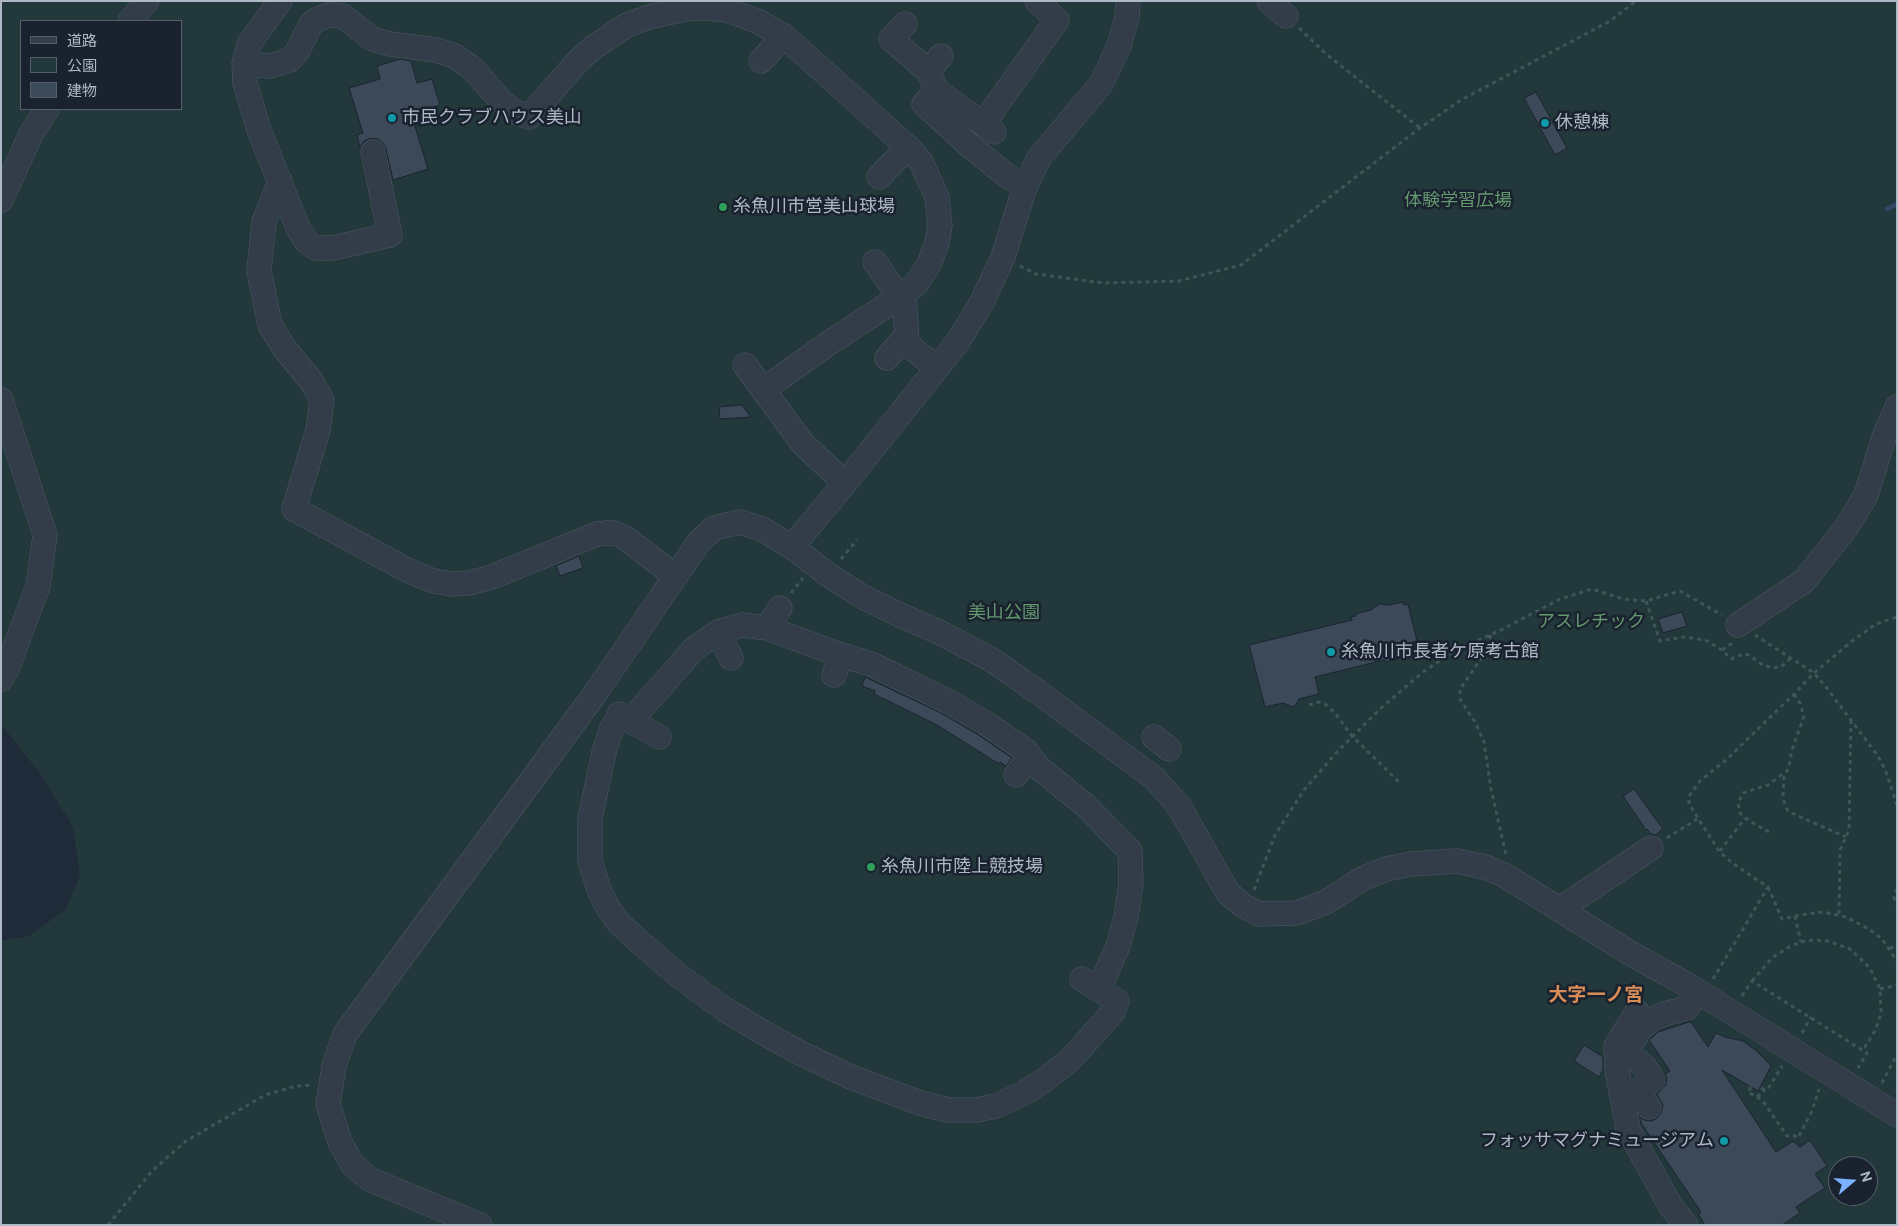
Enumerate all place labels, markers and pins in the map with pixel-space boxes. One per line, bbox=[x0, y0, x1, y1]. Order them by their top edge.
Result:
place label: 市民クラブハウス美山 bbox=[402, 107, 582, 129]
marker: 市民クラブハウス美山 bbox=[386, 112, 398, 124]
place label: 休憩棟 bbox=[1555, 112, 1609, 134]
marker: 休憩棟 bbox=[1539, 117, 1551, 129]
place label: 糸魚川市営美山球場 bbox=[733, 196, 895, 218]
marker: 糸魚川市営美山球場 bbox=[717, 201, 729, 213]
place label: 糸魚川市長者ケ原考古館 bbox=[1341, 641, 1539, 663]
marker: 糸魚川市長者ケ原考古館 bbox=[1325, 646, 1337, 658]
place label: 糸魚川市陸上競技場 bbox=[881, 856, 1043, 878]
marker: 糸魚川市陸上競技場 bbox=[865, 861, 877, 873]
place label: フォッサマグナミュージアム bbox=[1480, 1130, 1714, 1152]
marker: フォッサマグナミュージアム bbox=[1718, 1135, 1730, 1147]

